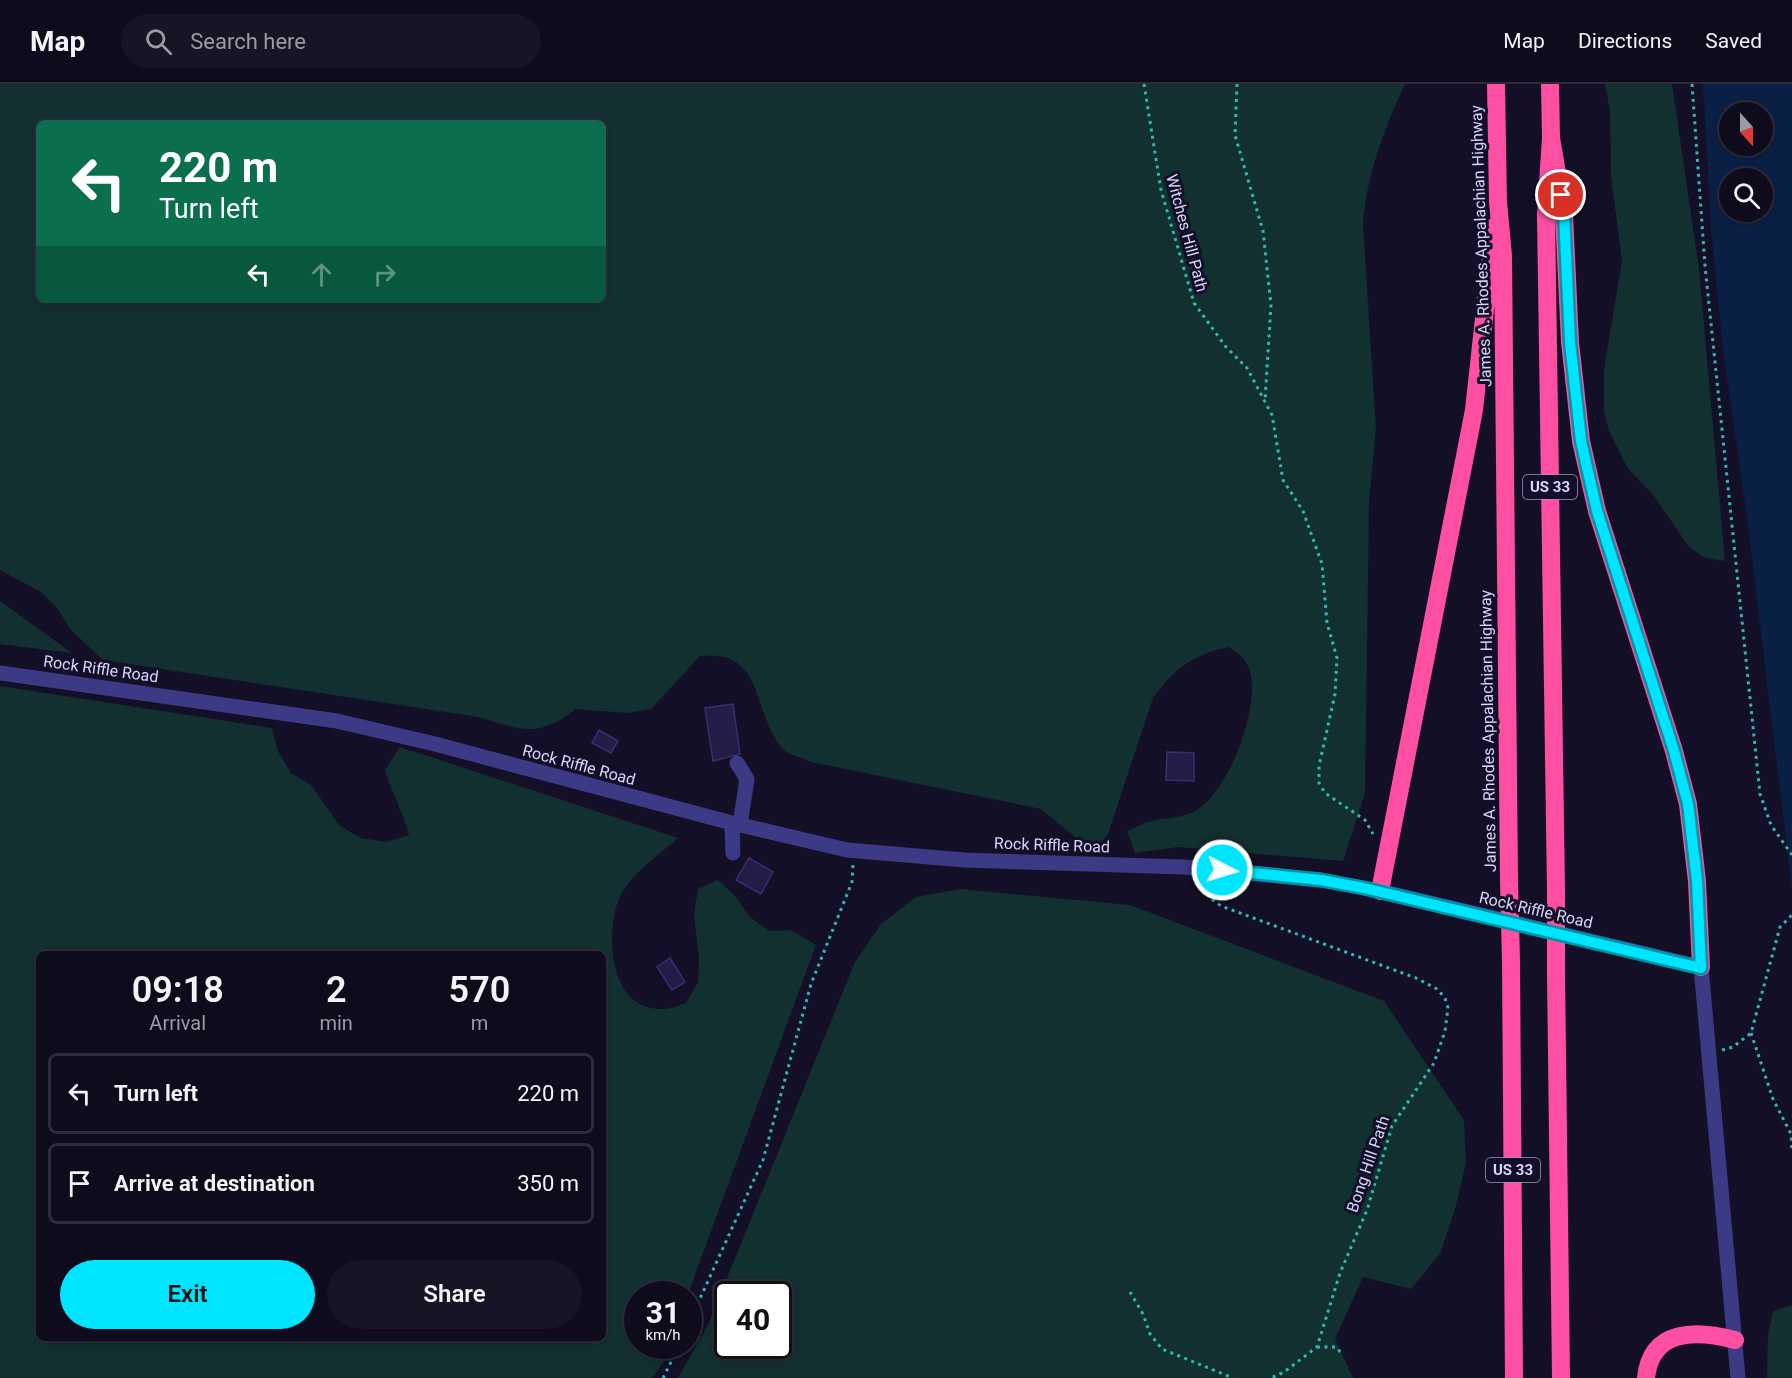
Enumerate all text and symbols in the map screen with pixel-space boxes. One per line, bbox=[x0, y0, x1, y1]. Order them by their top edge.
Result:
search box bbox=[121, 14, 541, 68]
text: Map bbox=[30, 25, 85, 58]
icon: search bbox=[142, 25, 175, 58]
text: Search here bbox=[190, 29, 306, 54]
text: Map bbox=[1503, 29, 1545, 53]
text: Directions bbox=[1578, 29, 1672, 53]
text: Saved bbox=[1705, 29, 1762, 53]
north arrow bbox=[1719, 102, 1773, 156]
map controls bbox=[1719, 102, 1773, 222]
street label: James A. Rhodes Appalachian Highway bbox=[1467, 104, 1495, 387]
text: 220 m bbox=[159, 143, 278, 192]
icon: left bbox=[60, 144, 138, 222]
button: search bbox=[1719, 168, 1773, 222]
pin bbox=[1535, 169, 1586, 220]
street label: Witches Hill Path bbox=[1162, 172, 1212, 294]
icon: arrive bbox=[1544, 178, 1577, 211]
text: Turn left bbox=[159, 193, 259, 225]
icon: left bbox=[242, 258, 275, 291]
icon: ahead bbox=[305, 258, 338, 291]
icon: right bbox=[368, 258, 401, 291]
road number: US 33 bbox=[1523, 475, 1577, 499]
street label: James A. Rhodes Appalachian Highway bbox=[1476, 589, 1500, 872]
street label: Rock Riffle Road bbox=[42, 652, 160, 686]
street label: Rock Riffle Road bbox=[521, 741, 637, 789]
street label: Rock Riffle Road bbox=[994, 833, 1110, 857]
position arrow bbox=[1190, 838, 1254, 902]
street label: Rock Riffle Road bbox=[1477, 888, 1595, 932]
text: 09:18 bbox=[132, 969, 224, 1011]
text: 2 bbox=[326, 969, 346, 1011]
text: 570 bbox=[449, 969, 510, 1011]
text: Arrival bbox=[149, 1011, 206, 1035]
text: min bbox=[319, 1011, 353, 1035]
text: m bbox=[471, 1011, 488, 1035]
icon: left bbox=[63, 1077, 96, 1110]
text: Turn left bbox=[114, 1081, 198, 1106]
text: 220 m bbox=[517, 1081, 579, 1106]
street label: Bong Hill Path bbox=[1343, 1113, 1393, 1215]
road number: US 33 bbox=[1486, 1158, 1540, 1182]
icon: arrive bbox=[63, 1167, 96, 1200]
text: Arrive at destination bbox=[114, 1171, 315, 1196]
text: 350 m bbox=[517, 1171, 579, 1196]
button: Exit bbox=[60, 1260, 315, 1329]
button: Share bbox=[327, 1260, 582, 1329]
speed limit sign: 40 bbox=[714, 1281, 792, 1359]
text: 31 bbox=[646, 1295, 680, 1330]
text: km/h bbox=[645, 1326, 681, 1344]

